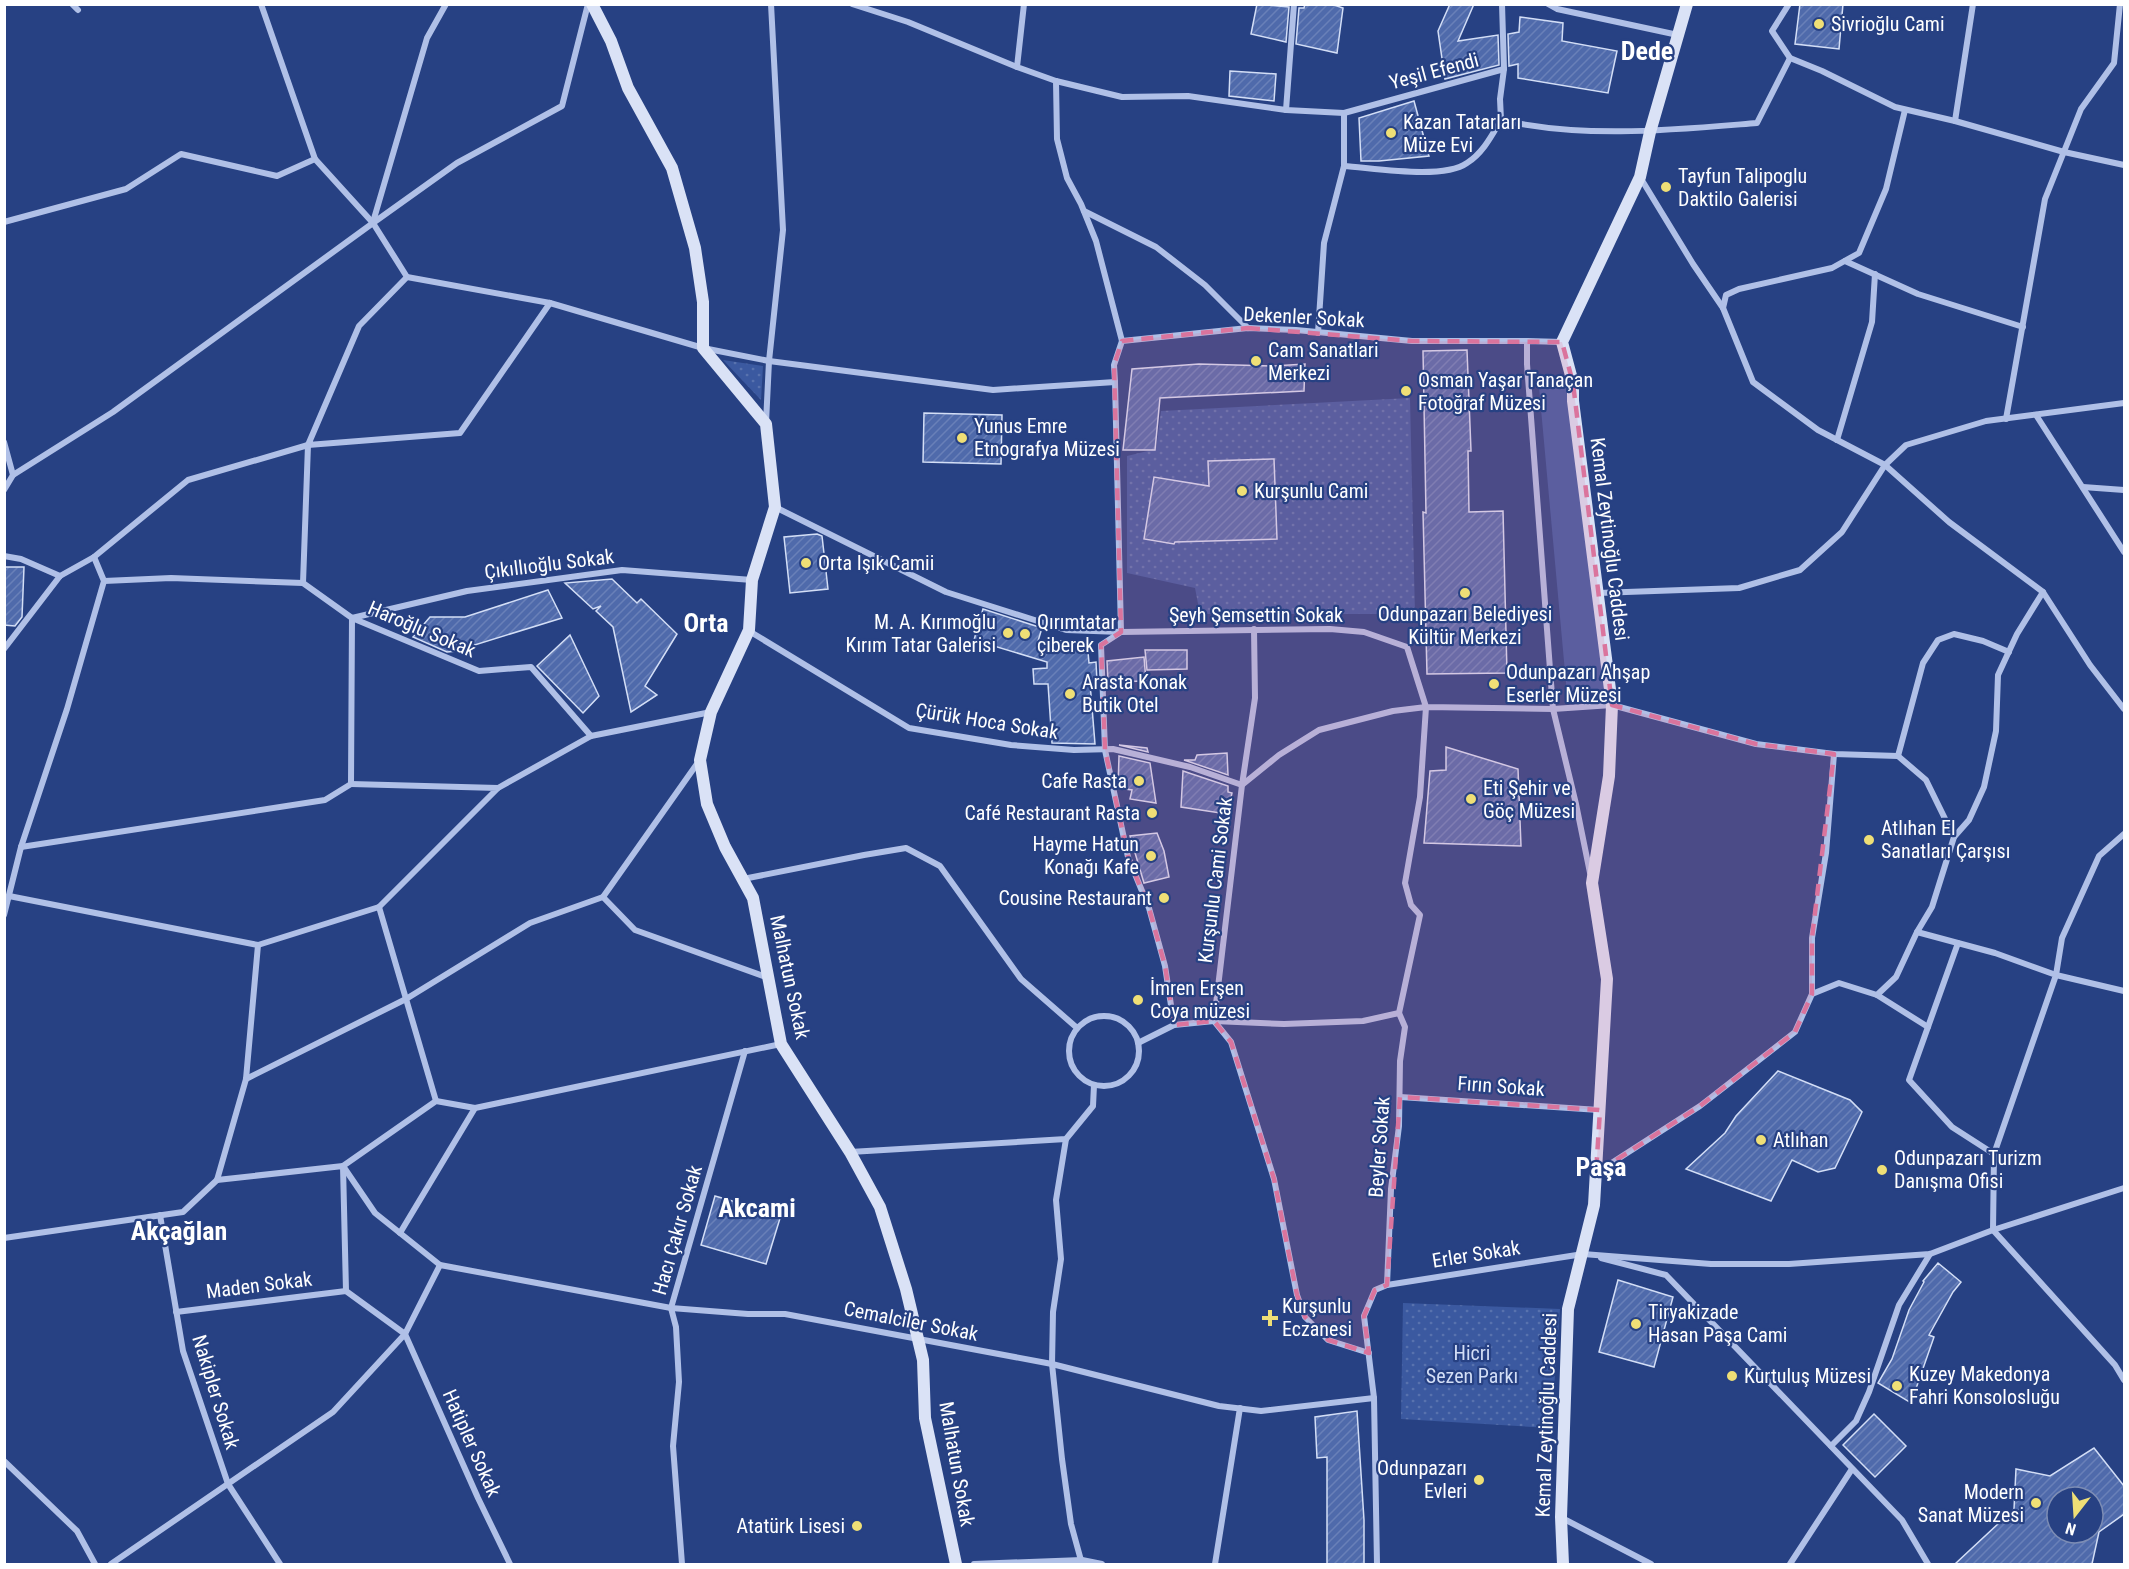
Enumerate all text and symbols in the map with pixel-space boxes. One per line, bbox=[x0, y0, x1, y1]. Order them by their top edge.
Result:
place label: Sivrioğlu Cami bbox=[1831, 12, 1945, 36]
marker: Sivrioğlu Cami bbox=[1812, 17, 1826, 31]
district label: Dede bbox=[1621, 36, 1673, 66]
street label: Yeşil Efendi bbox=[1387, 48, 1481, 94]
place label: Kazan Tatarları Müze Evi bbox=[1403, 110, 1521, 157]
marker: Kazan Tatarları Müze Evi bbox=[1384, 126, 1398, 140]
place label: Tayfun Talipoglu Daktilo Galerisi bbox=[1678, 164, 1807, 211]
marker: Tayfun Talipoglu Daktilo Galerisi bbox=[1659, 180, 1673, 194]
street label: Dekenler Sokak bbox=[1243, 302, 1365, 332]
place label: Cam Sanatlari Merkezi bbox=[1268, 338, 1379, 385]
marker: Cam Sanatlari Merkezi bbox=[1249, 354, 1263, 368]
place label: Osman Yaşar Tanaçan Fotoğraf Müzesi bbox=[1418, 368, 1593, 415]
marker: Osman Yaşar Tanaçan Fotoğraf Müzesi bbox=[1399, 384, 1413, 398]
place label: Yunus Emre Etnografya Müzesi bbox=[974, 414, 1120, 461]
marker: Yunus Emre Etnografya Müzesi bbox=[955, 431, 969, 445]
street label: Kemal Zeytinoğlu Caddesi bbox=[1586, 436, 1634, 642]
place label: Kurşunlu Cami bbox=[1254, 479, 1368, 503]
marker: Kurşunlu Cami bbox=[1235, 484, 1249, 498]
street label: Çıkıllıoğlu Sokak bbox=[483, 544, 615, 584]
place label: Orta Işık Camii bbox=[818, 551, 934, 575]
marker: Orta Işık Camii bbox=[799, 556, 813, 570]
marker: Odunpazarı Belediyesi Kültür Merkezi bbox=[1458, 586, 1472, 600]
street label: Haroğlu Sokak bbox=[365, 596, 479, 662]
place label: Odunpazarı Belediyesi Kültür Merkezi bbox=[1378, 602, 1552, 649]
street label: Şeyh Şemsettin Sokak bbox=[1169, 603, 1343, 627]
district label: Orta bbox=[683, 608, 729, 638]
place label: M. A. Kırımoğlu Kırım Tatar Galerisi bbox=[846, 610, 996, 657]
place label: Qırımtatar çiberek bbox=[1037, 610, 1117, 657]
marker: M. A. Kırımoğlu Kırım Tatar Galerisi bbox=[1001, 626, 1015, 640]
marker: Qırımtatar çiberek bbox=[1018, 627, 1032, 641]
place label: Odunpazarı Ahşap Eserler Müzesi bbox=[1506, 660, 1650, 707]
place label: Arasta Konak Butik Otel bbox=[1082, 670, 1187, 717]
marker: Odunpazarı Ahşap Eserler Müzesi bbox=[1487, 677, 1501, 691]
marker: Arasta Konak Butik Otel bbox=[1063, 687, 1077, 701]
street label: Çürük Hoca Sokak bbox=[914, 698, 1060, 744]
place label: Cafe Rasta bbox=[1041, 769, 1127, 793]
marker: Cafe Rasta bbox=[1132, 774, 1146, 788]
place label: Eti Şehir ve Göç Müzesi bbox=[1483, 776, 1575, 823]
marker: Eti Şehir ve Göç Müzesi bbox=[1464, 792, 1478, 806]
street label: Kurşunlu Cami Sokak bbox=[1193, 796, 1237, 964]
place label: Café Restaurant Rasta bbox=[964, 801, 1140, 825]
marker: Café Restaurant Rasta bbox=[1145, 806, 1159, 820]
place label: Atlıhan El Sanatları Çarşısı bbox=[1881, 816, 2010, 863]
place label: Hayme Hatun Konağı Kafe bbox=[1033, 832, 1139, 879]
marker: Atlıhan El Sanatları Çarşısı bbox=[1862, 833, 1876, 847]
marker: Hayme Hatun Konağı Kafe bbox=[1144, 849, 1158, 863]
place label: Cousine Restaurant bbox=[998, 886, 1152, 910]
marker: Cousine Restaurant bbox=[1157, 891, 1171, 905]
street label: Malhatun Sokak bbox=[765, 913, 815, 1041]
place label: İmren Erşen Coya müzesi bbox=[1150, 976, 1250, 1023]
marker: İmren Erşen Coya müzesi bbox=[1131, 993, 1145, 1007]
street label: Fırın Sokak bbox=[1457, 1071, 1545, 1101]
street label: Beyler Sokak bbox=[1364, 1096, 1394, 1198]
place label: Atlıhan bbox=[1773, 1128, 1829, 1152]
marker: Atlıhan bbox=[1754, 1133, 1768, 1147]
place label: Odunpazarı Turizm Danışma Ofisi bbox=[1894, 1146, 2042, 1193]
district label: Paşa bbox=[1576, 1152, 1626, 1182]
street label: Hacı Çakır Sokak bbox=[647, 1162, 707, 1298]
marker: Odunpazarı Turizm Danışma Ofisi bbox=[1875, 1163, 1889, 1177]
district label: Akcami bbox=[718, 1193, 796, 1223]
district label: Akçağlan bbox=[131, 1216, 227, 1246]
street label: Erler Sokak bbox=[1430, 1235, 1522, 1273]
street label: Maden Sokak bbox=[205, 1267, 313, 1303]
place label: Kurşunlu Eczanesi bbox=[1282, 1294, 1352, 1341]
street label: Cemalciler Sokak bbox=[842, 1296, 980, 1346]
place label: Tiryakizade Hasan Paşa Cami bbox=[1648, 1300, 1787, 1347]
marker: Kurşunlu Eczanesi bbox=[1263, 1311, 1277, 1325]
street label: Kemal Zeytinoğlu Caddesi bbox=[1530, 1312, 1562, 1518]
marker: Tiryakizade Hasan Paşa Cami bbox=[1629, 1317, 1643, 1331]
street label: Nakipler Sokak bbox=[187, 1332, 245, 1452]
park label: Hicri Sezen Parkı bbox=[1426, 1341, 1518, 1388]
place label: Kuzey Makedonya Fahri Konsolosluğu bbox=[1909, 1362, 2060, 1409]
place label: Kurtuluş Müzesi bbox=[1744, 1364, 1871, 1388]
marker: Kurtuluş Müzesi bbox=[1725, 1369, 1739, 1383]
marker: Kuzey Makedonya Fahri Konsolosluğu bbox=[1890, 1379, 1904, 1393]
street label: Hatipler Sokak bbox=[438, 1386, 506, 1500]
street label: Malhatun Sokak bbox=[934, 1400, 980, 1528]
place label: Odunpazarı Evleri bbox=[1377, 1456, 1467, 1503]
marker: Odunpazarı Evleri bbox=[1472, 1473, 1486, 1487]
place label: Modern Sanat Müzesi bbox=[1918, 1480, 2024, 1527]
north arrow bbox=[2045, 1485, 2105, 1545]
marker: Modern Sanat Müzesi bbox=[2029, 1496, 2043, 1510]
place label: Atatürk Lisesi bbox=[737, 1514, 845, 1538]
text: N bbox=[2063, 1518, 2078, 1539]
marker: Atatürk Lisesi bbox=[850, 1519, 864, 1533]

